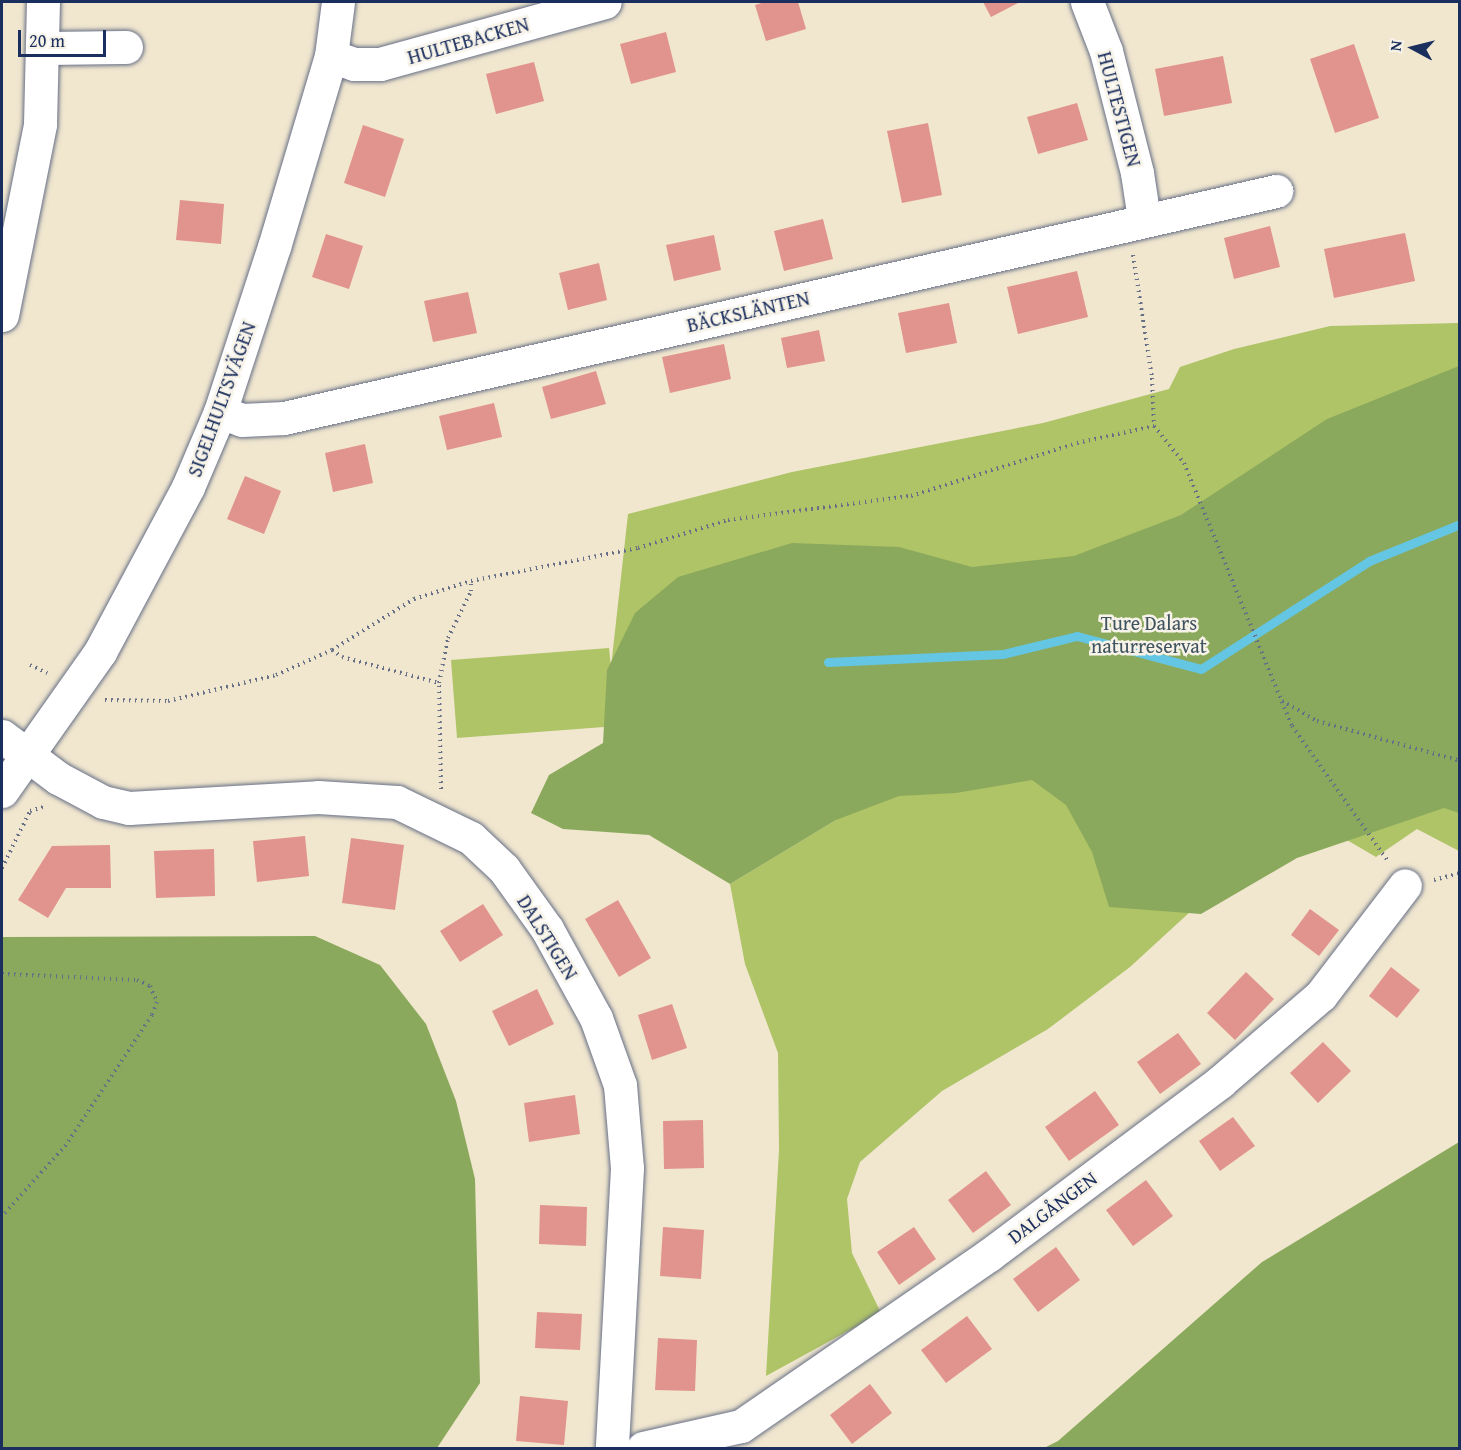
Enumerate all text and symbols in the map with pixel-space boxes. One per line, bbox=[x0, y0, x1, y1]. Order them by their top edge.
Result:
street label: HULTEBACKEN bbox=[404, 11, 532, 69]
scale bar bbox=[21, 18, 110, 56]
north arrow bbox=[1383, 18, 1443, 78]
text: 20 m bbox=[29, 27, 65, 54]
text: N bbox=[1383, 39, 1408, 53]
street label: HULTESTIGEN bbox=[1093, 49, 1147, 169]
street label: BÄCKSLÄNTEN bbox=[684, 285, 812, 337]
street label: SIGELHULTSVÄGEN bbox=[182, 318, 260, 480]
park label: Ture Dalars naturreservat bbox=[1091, 611, 1207, 658]
street label: DALSTIGEN bbox=[513, 890, 583, 984]
street label: DALGÅNGEN bbox=[1003, 1166, 1101, 1248]

